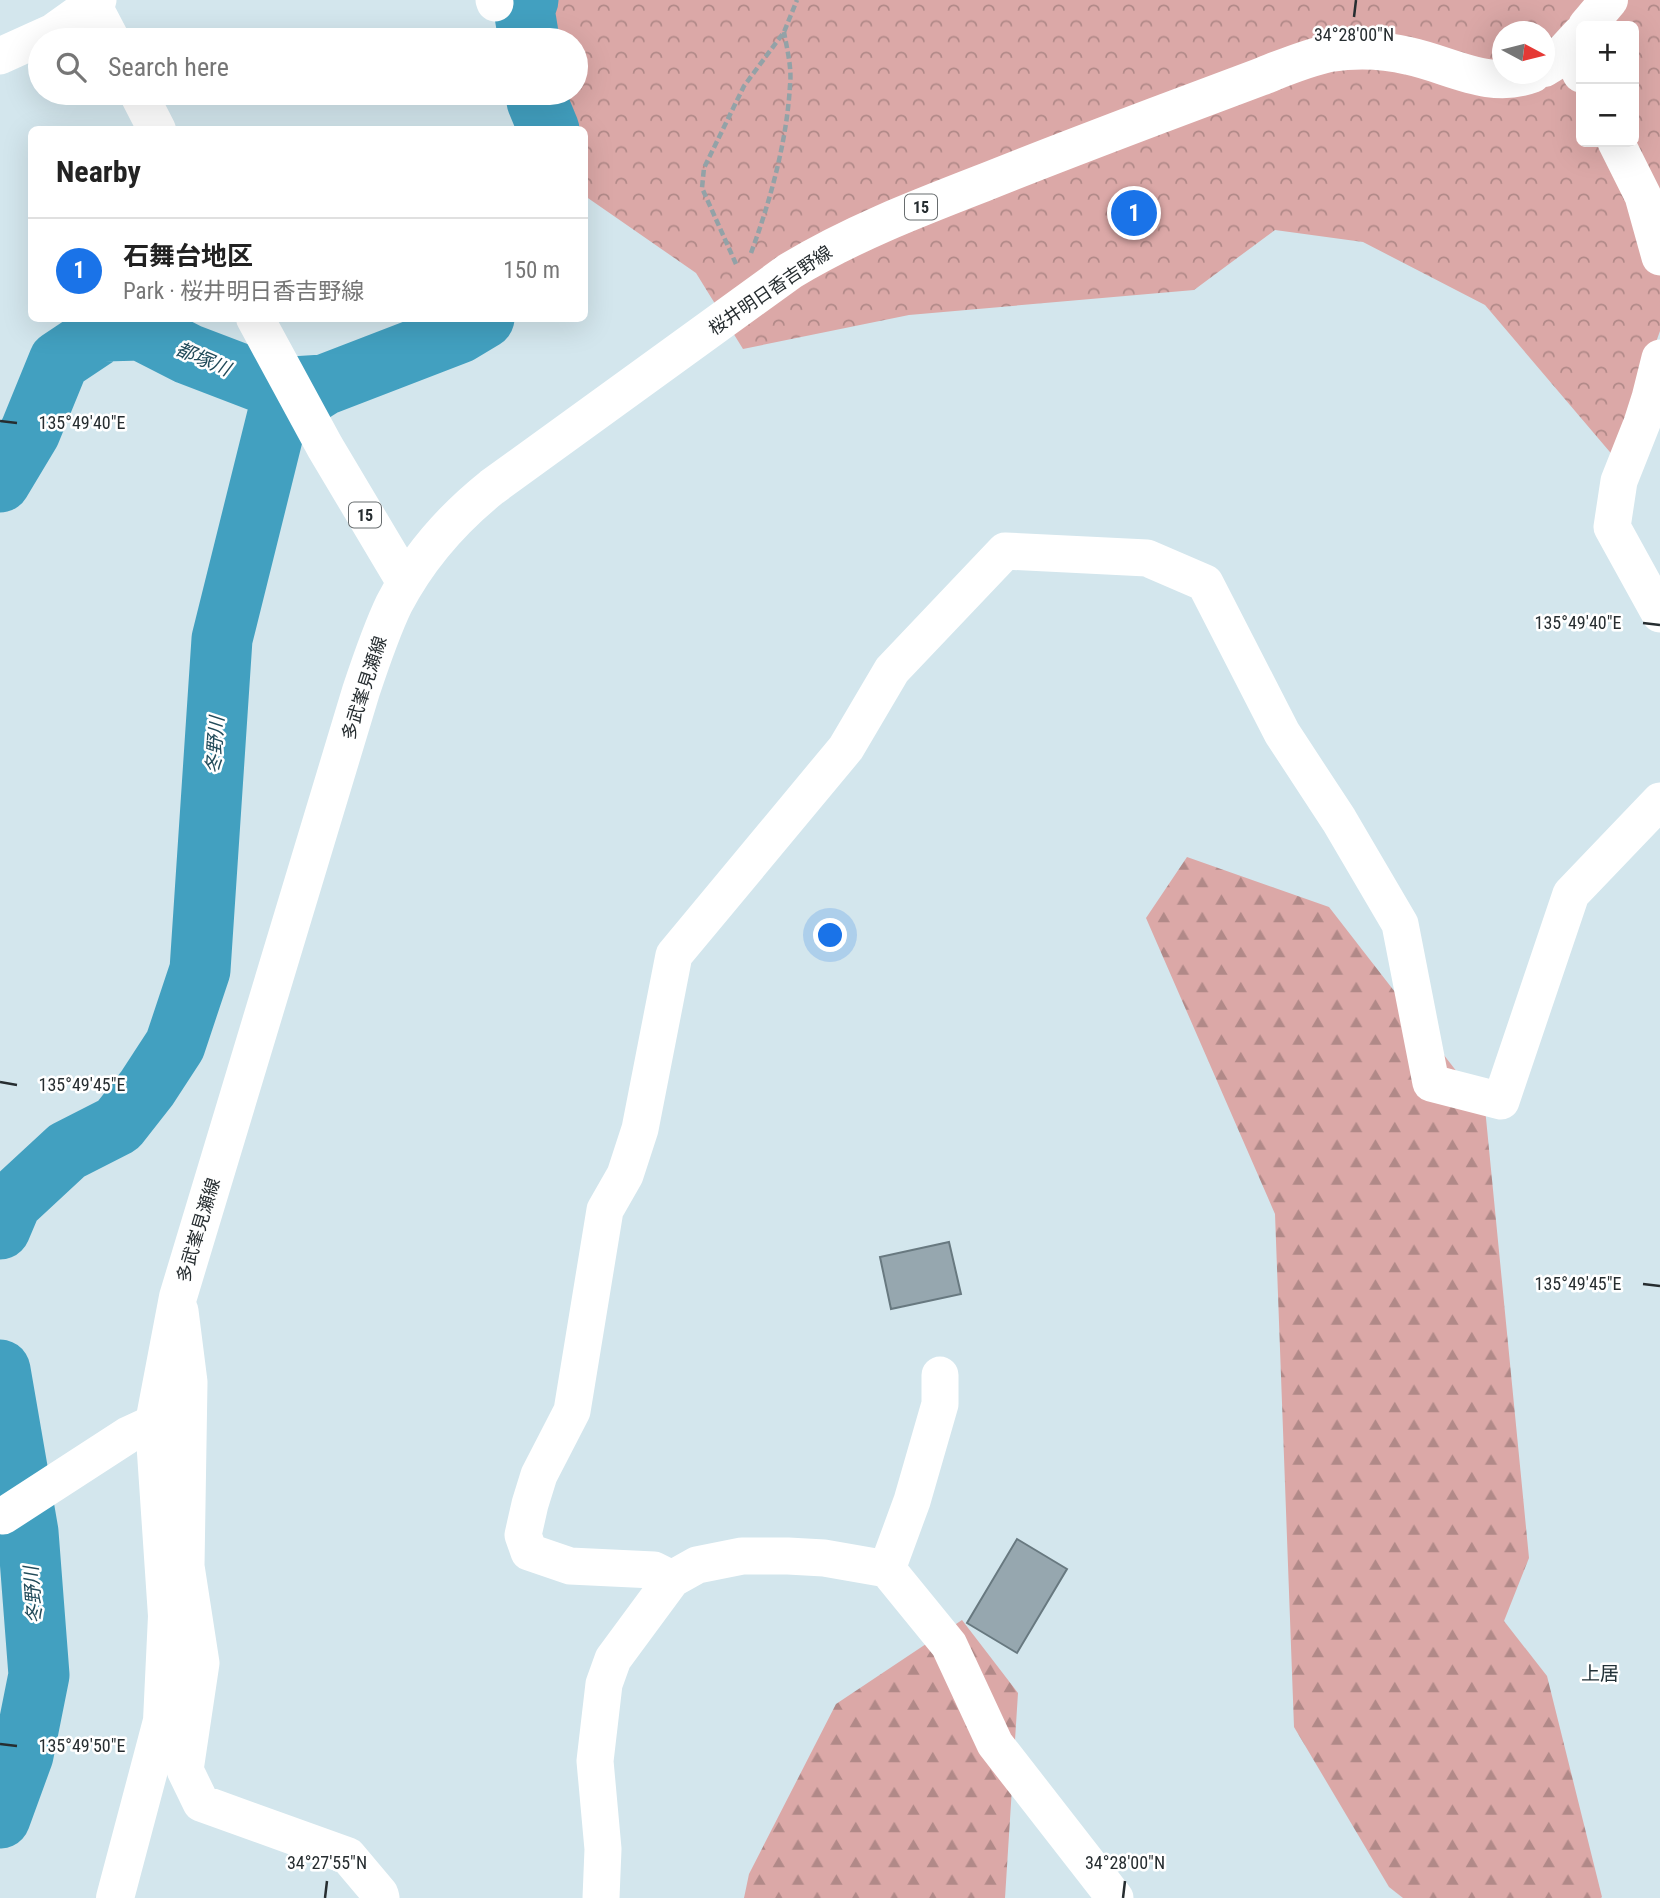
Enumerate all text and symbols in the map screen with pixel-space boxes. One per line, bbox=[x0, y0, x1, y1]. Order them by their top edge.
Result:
north arrow bbox=[1492, 21, 1555, 84]
map controls bbox=[1576, 21, 1639, 147]
button: + bbox=[1576, 21, 1639, 84]
text: 34°28'00"N bbox=[1314, 24, 1394, 45]
search box bbox=[28, 28, 588, 105]
icon: search bbox=[52, 48, 90, 86]
text: Search here bbox=[108, 52, 229, 82]
button: − bbox=[1576, 84, 1639, 147]
text: Nearby bbox=[56, 154, 141, 189]
pin: 1 bbox=[1111, 187, 1157, 239]
road number: 15 bbox=[905, 195, 937, 220]
text: 石舞台地区 bbox=[123, 241, 253, 271]
street label: 桜井明日香吉野線 bbox=[704, 241, 836, 339]
text: 1 bbox=[73, 257, 85, 284]
text: 150 m bbox=[503, 257, 560, 284]
text: Park · 桜井明日香吉野線 bbox=[123, 278, 364, 305]
water label: 都塚川 bbox=[172, 337, 236, 382]
text: 135°49'40"E bbox=[39, 412, 125, 433]
road number: 15 bbox=[349, 502, 381, 528]
text: 135°49'40"E bbox=[1535, 612, 1621, 633]
street label: 多武峯見瀬線 bbox=[337, 633, 391, 743]
water label: 冬野川 bbox=[202, 714, 229, 774]
your location bbox=[813, 918, 847, 952]
text: 135°49'45"E bbox=[39, 1074, 125, 1095]
street label: 多武峯見瀬線 bbox=[172, 1175, 224, 1285]
text: 135°49'45"E bbox=[1535, 1273, 1621, 1294]
water label: 冬野川 bbox=[19, 1564, 46, 1624]
district label: 上居 bbox=[1581, 1662, 1619, 1685]
text: 135°49'50"E bbox=[39, 1735, 125, 1756]
text: 34°27'55"N bbox=[287, 1852, 367, 1873]
text: 34°28'00"N bbox=[1085, 1852, 1165, 1873]

